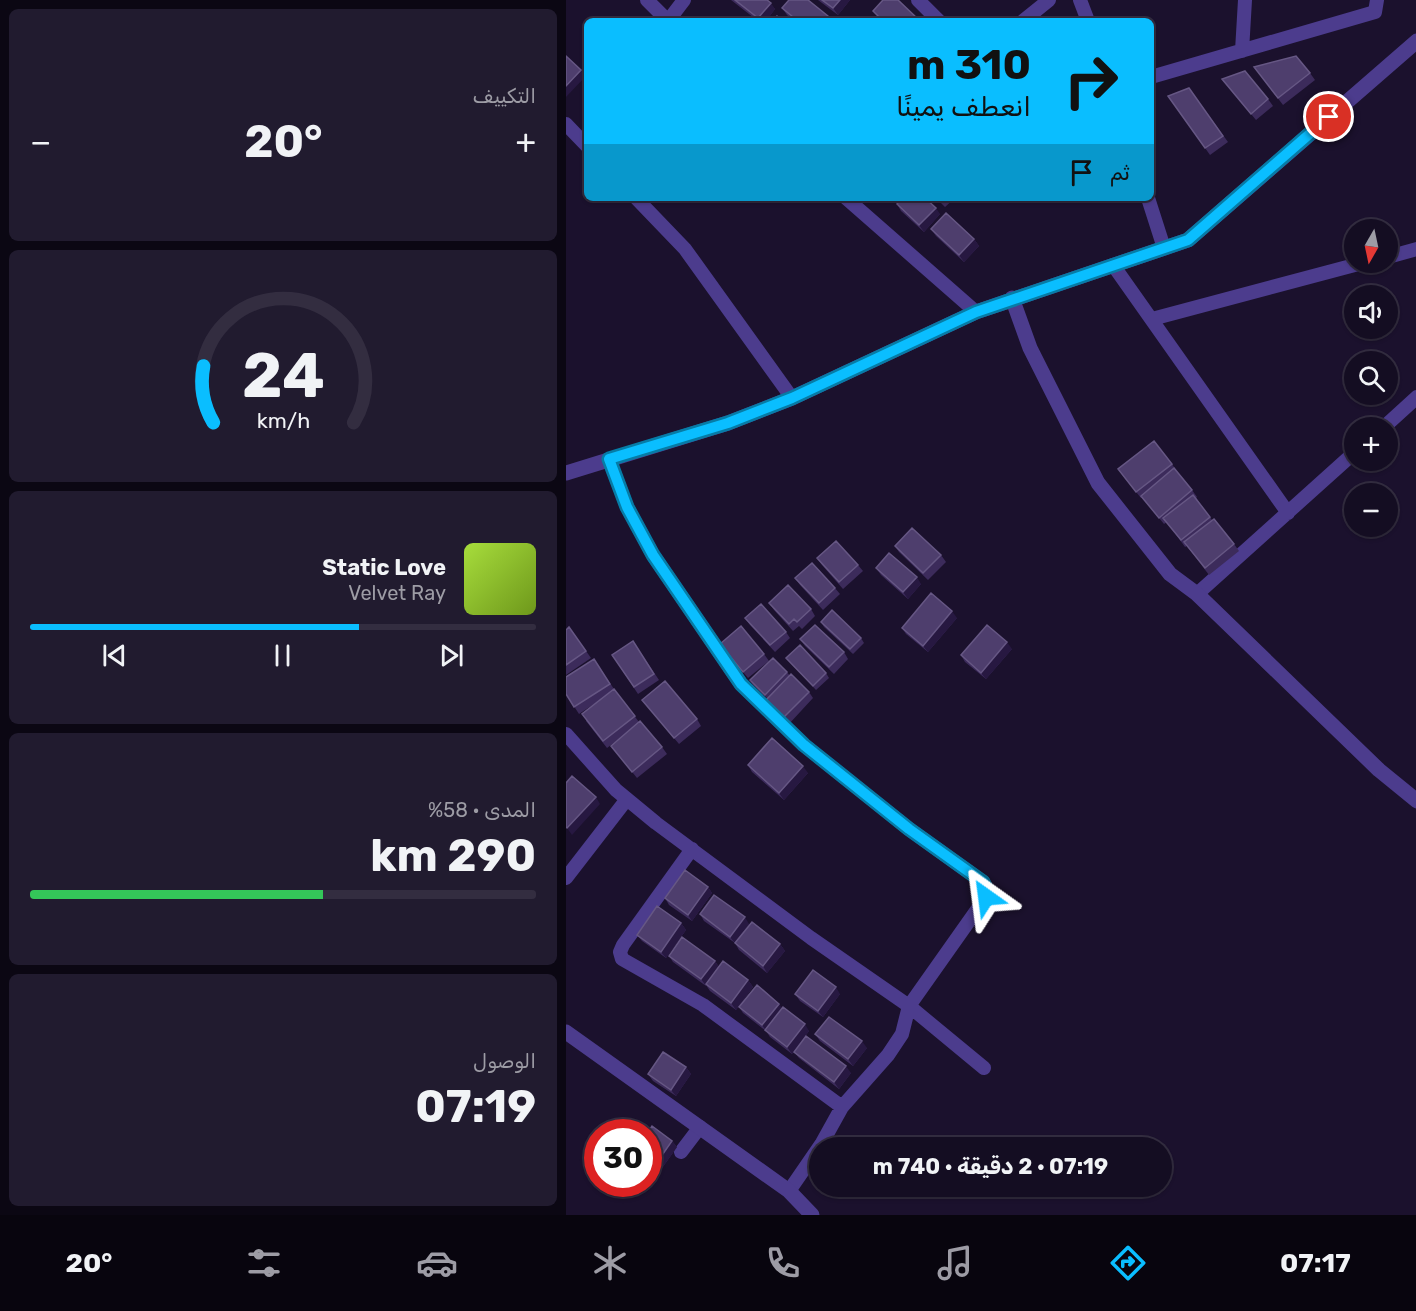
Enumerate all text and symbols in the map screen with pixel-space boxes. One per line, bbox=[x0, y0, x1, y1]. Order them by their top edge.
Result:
text: 310 m bbox=[907, 40, 1031, 90]
icon: right bbox=[1052, 42, 1130, 120]
text: التكييف bbox=[473, 84, 536, 108]
text: انعطف يمينًا bbox=[896, 91, 1031, 123]
pin bbox=[1303, 91, 1354, 142]
icon: arrive bbox=[1312, 100, 1345, 133]
text: 20° bbox=[244, 115, 323, 168]
text: − bbox=[30, 122, 51, 161]
text: + bbox=[515, 122, 536, 161]
icon: arrive bbox=[1065, 156, 1098, 189]
text: ثم bbox=[1110, 159, 1130, 186]
north arrow bbox=[1344, 219, 1398, 273]
map controls bbox=[1344, 219, 1398, 537]
button: sound bbox=[1344, 285, 1398, 339]
text: 24 bbox=[242, 339, 324, 413]
button: search bbox=[1344, 351, 1398, 405]
text: km/h bbox=[256, 409, 310, 434]
button: + bbox=[1344, 417, 1398, 471]
button: − bbox=[1344, 483, 1398, 537]
text: Static Love bbox=[322, 554, 446, 581]
text: Velvet Ray bbox=[348, 581, 446, 605]
icon: previous bbox=[98, 639, 131, 672]
icon: pause bbox=[266, 639, 299, 672]
icon: next bbox=[435, 639, 468, 672]
text: المدى · 58% bbox=[428, 798, 536, 822]
text: 290 km bbox=[370, 829, 536, 882]
position arrow bbox=[954, 865, 1018, 929]
text: الوصول bbox=[473, 1049, 536, 1073]
text: 07:19 bbox=[415, 1080, 536, 1133]
speed limit sign: 30 bbox=[584, 1119, 662, 1197]
text: 07:19 · 2 دقيقة · 740 m bbox=[873, 1153, 1108, 1180]
icon: filters bbox=[243, 1242, 285, 1284]
icon: car bbox=[416, 1242, 458, 1284]
icon: climate bbox=[589, 1242, 631, 1284]
icon: phone bbox=[762, 1242, 804, 1284]
icon: music bbox=[934, 1242, 976, 1284]
icon: directions bbox=[1107, 1242, 1149, 1284]
text: 20° bbox=[65, 1247, 112, 1279]
text: 07:17 bbox=[1280, 1247, 1351, 1279]

